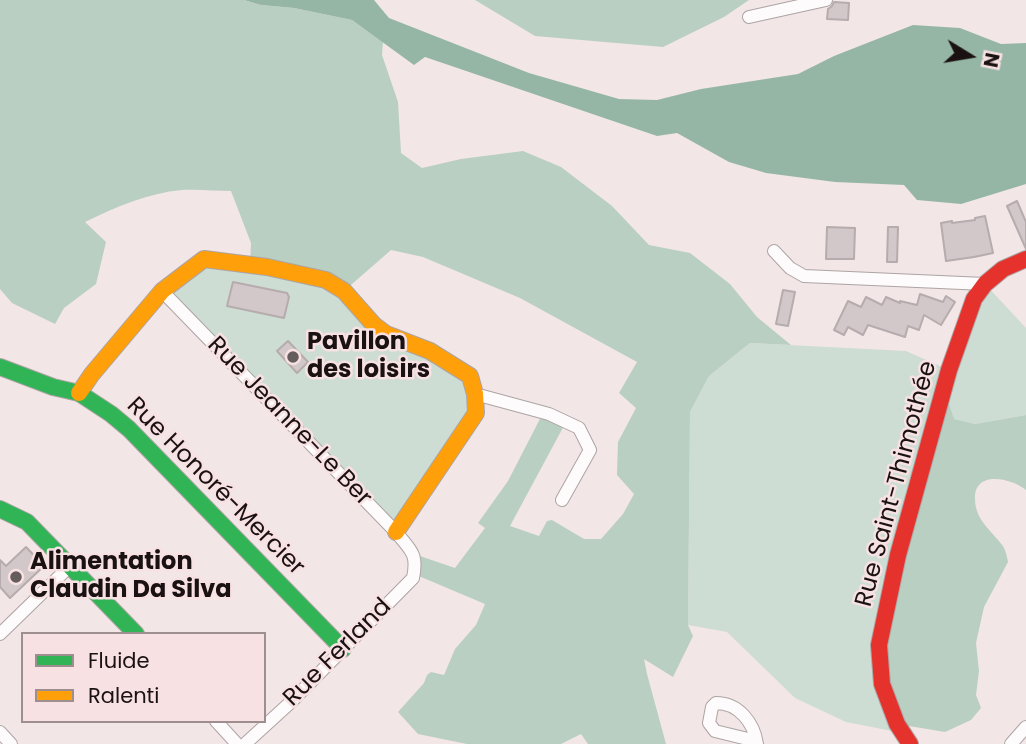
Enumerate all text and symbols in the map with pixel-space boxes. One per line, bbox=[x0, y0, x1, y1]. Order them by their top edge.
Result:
north arrow bbox=[935, 21, 1005, 91]
text: N bbox=[976, 51, 1006, 70]
place label: Pavillon des loisirs bbox=[307, 329, 430, 385]
street label: Rue Jeanne-Le Ber bbox=[201, 331, 377, 513]
marker: Pavillon des loisirs bbox=[285, 349, 301, 365]
street label: Rue Saint-Thimothée bbox=[850, 358, 944, 610]
street label: Rue Honoré-Mercier bbox=[120, 392, 310, 582]
place label: Alimentation Claudin Da Silva bbox=[30, 549, 232, 605]
marker: Alimentation Claudin Da Silva bbox=[8, 569, 24, 585]
street label: Rue Ferland bbox=[278, 593, 398, 713]
legend bbox=[21, 632, 266, 723]
text: Fluide bbox=[88, 646, 150, 675]
text: Ralenti bbox=[88, 681, 159, 710]

